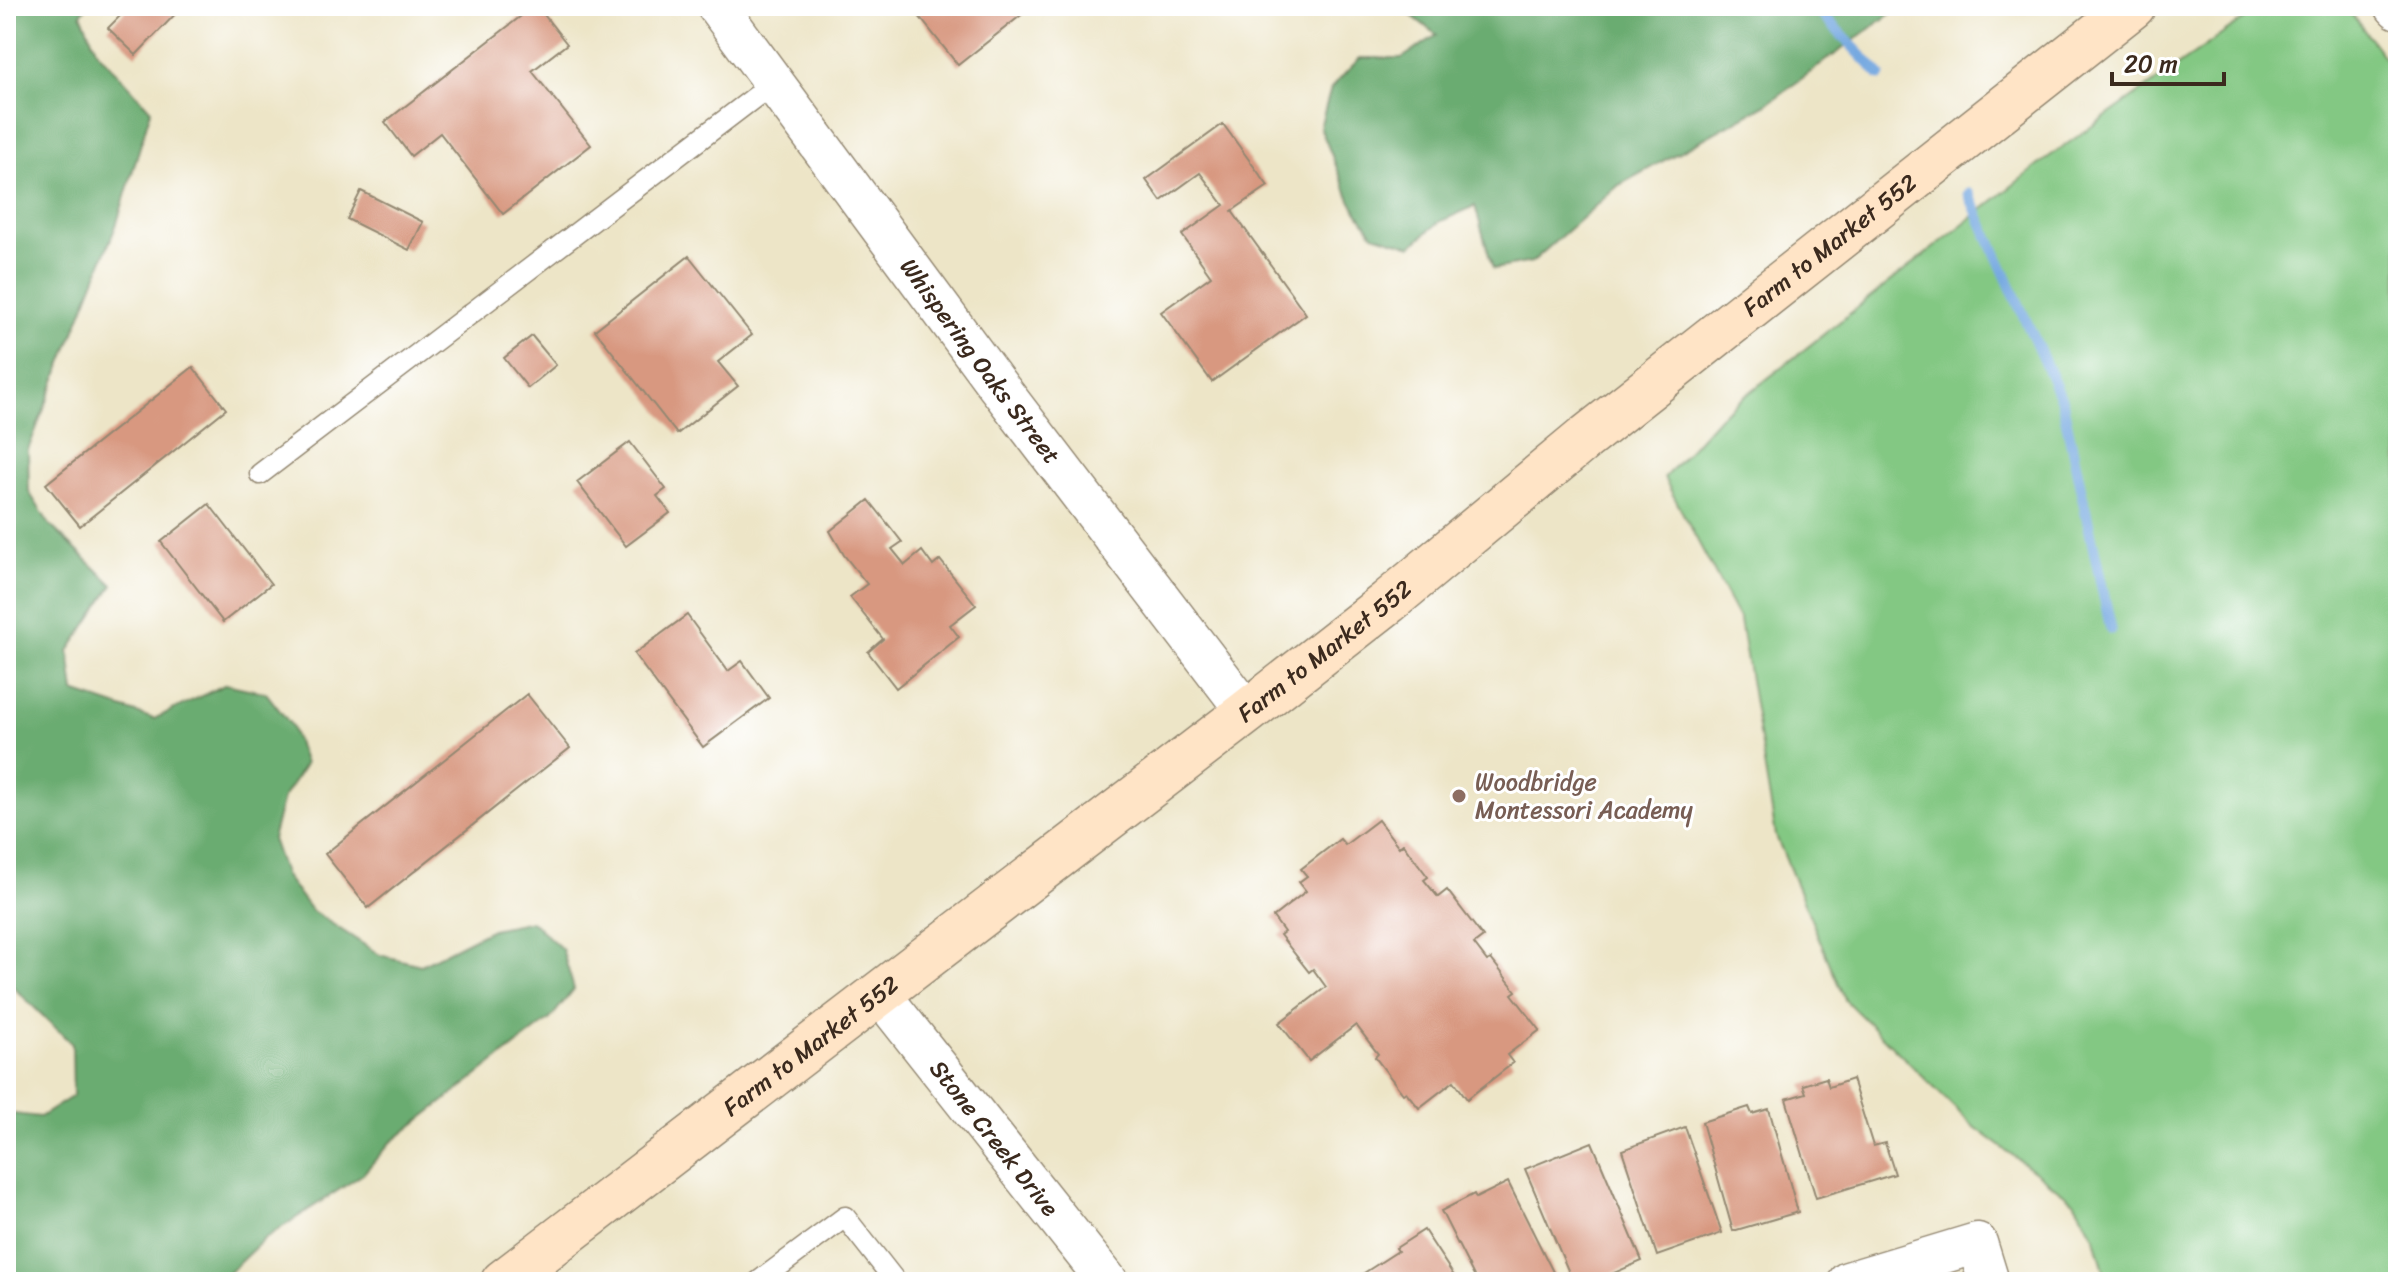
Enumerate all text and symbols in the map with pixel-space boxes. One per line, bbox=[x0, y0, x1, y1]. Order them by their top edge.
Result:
scale bar bbox=[2112, 36, 2224, 86]
text: 20 m bbox=[2124, 43, 2178, 85]
street label: Farm to Market 552 bbox=[1733, 162, 1927, 328]
street label: Whispering Oaks Street bbox=[889, 249, 1072, 473]
street label: Farm to Market 552 bbox=[1228, 569, 1422, 734]
place label: Woodbridge Montessori Academy bbox=[1475, 761, 1693, 831]
marker: Woodbridge Montessori Academy bbox=[1450, 787, 1468, 805]
street label: Farm to Market 552 bbox=[713, 964, 909, 1128]
street label: Stone Creek Drive bbox=[919, 1050, 1070, 1226]

